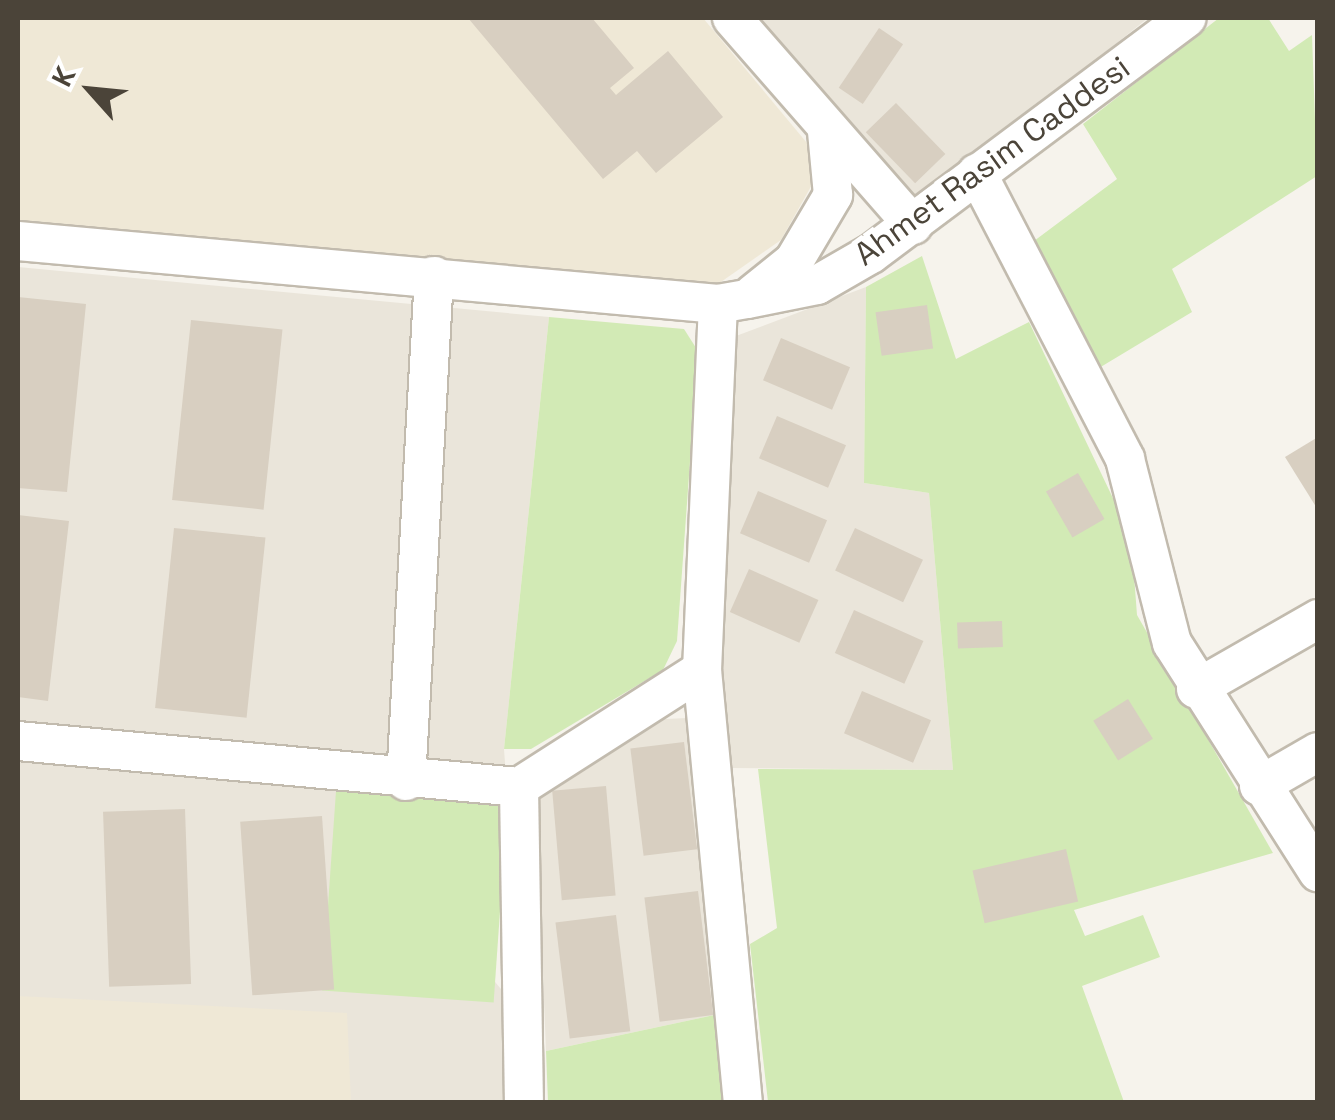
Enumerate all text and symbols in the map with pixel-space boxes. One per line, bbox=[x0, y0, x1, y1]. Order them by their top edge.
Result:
north arrow bbox=[40, 40, 140, 140]
street label: Ahmet Rasim Caddesi bbox=[847, 48, 1137, 274]
text: K bbox=[43, 60, 83, 92]

